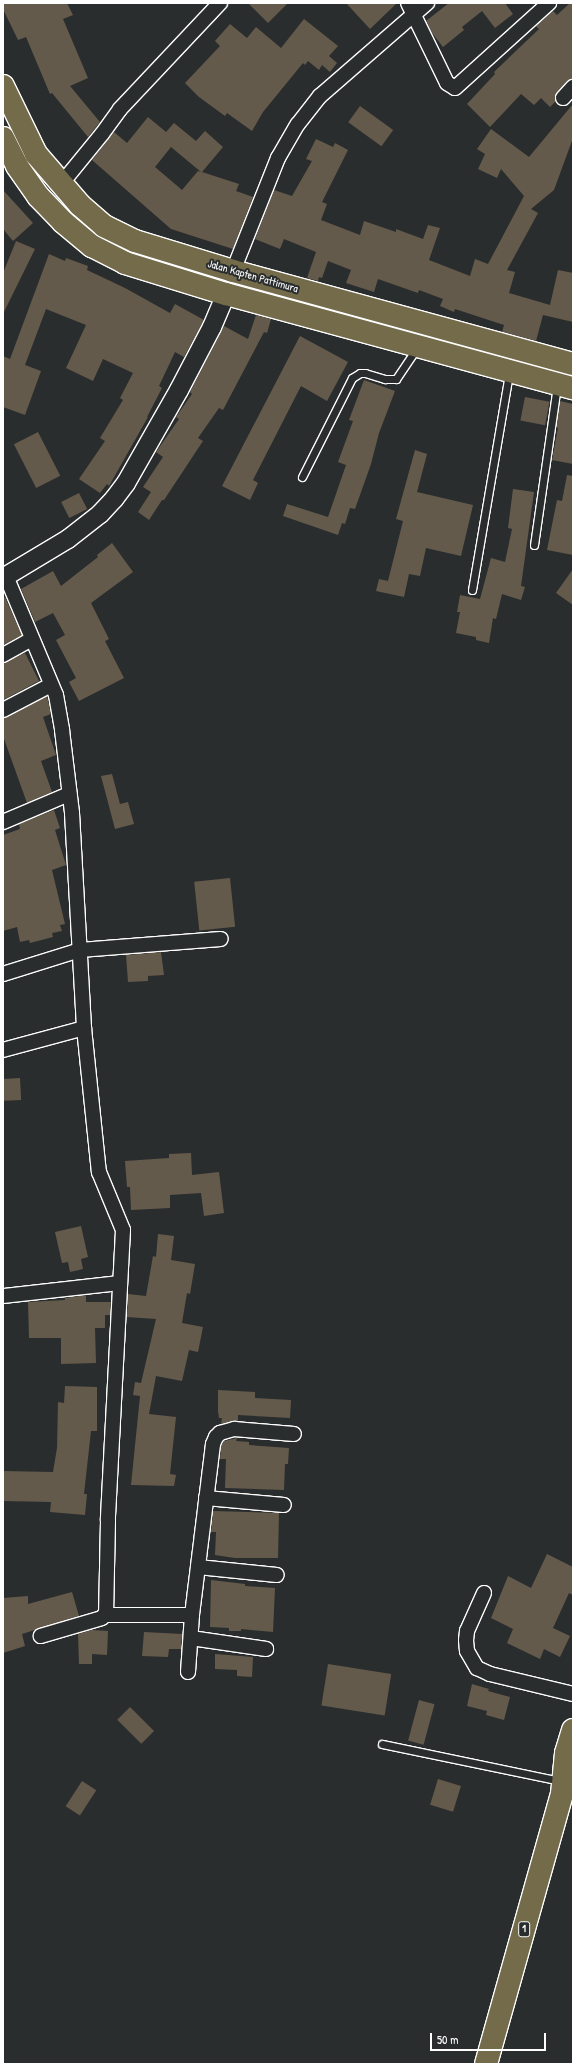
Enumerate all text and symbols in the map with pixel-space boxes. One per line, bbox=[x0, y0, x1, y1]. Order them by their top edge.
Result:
street label: Jalan Kapten Pattimura bbox=[206, 257, 300, 295]
road number: 1 bbox=[518, 1921, 530, 1937]
scale bar bbox=[432, 2025, 548, 2051]
text: 50 m bbox=[437, 2031, 458, 2048]

